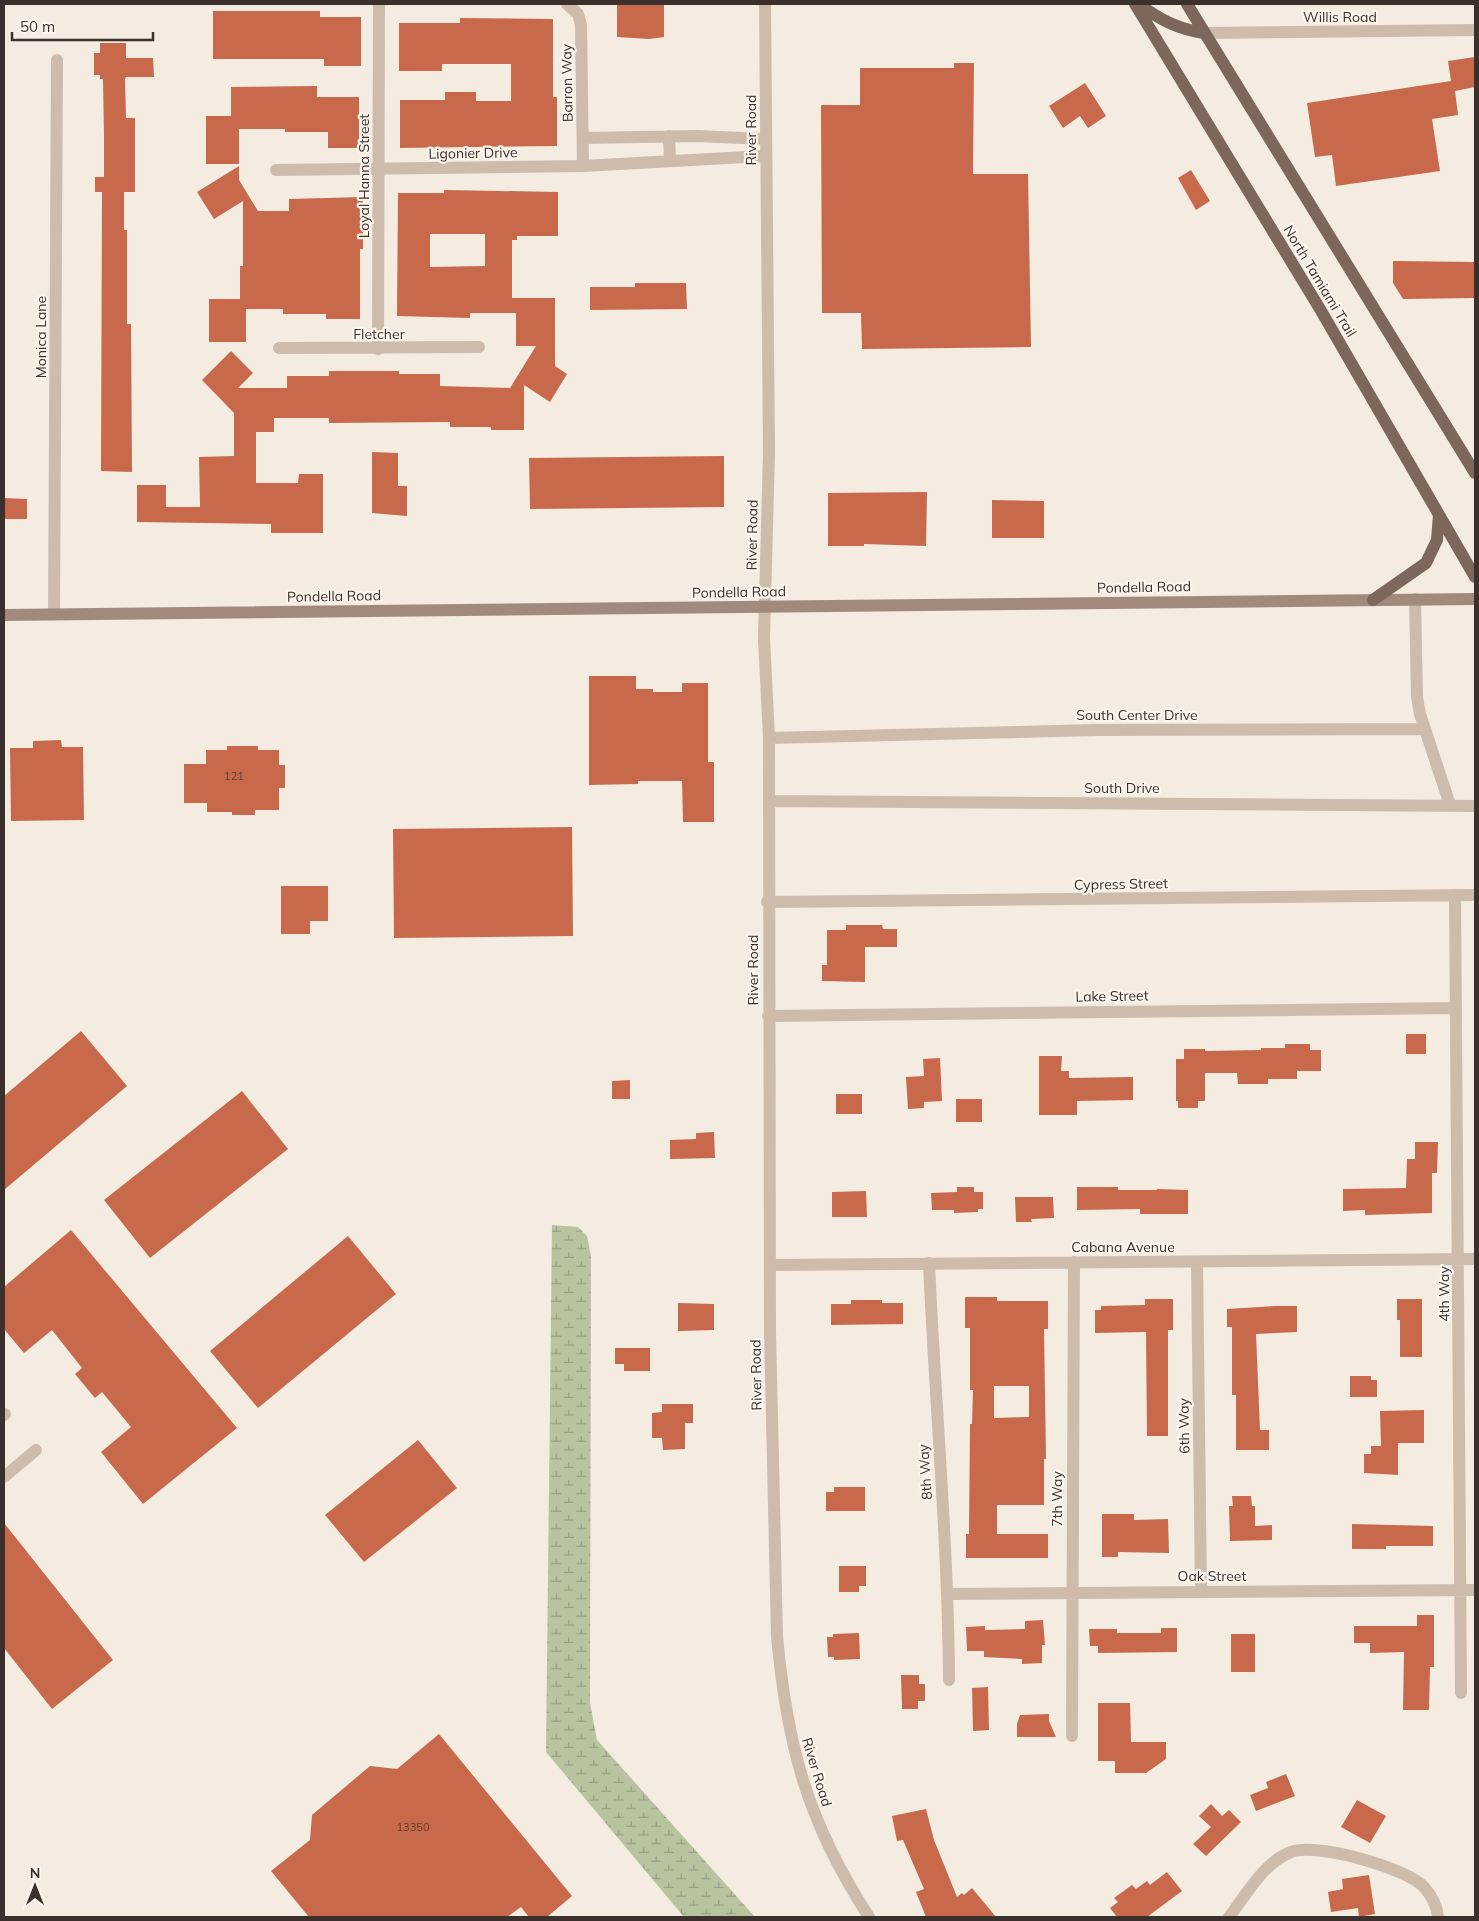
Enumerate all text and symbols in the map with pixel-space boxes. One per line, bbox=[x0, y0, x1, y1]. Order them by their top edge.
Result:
street label: Willis Road bbox=[1303, 8, 1377, 26]
scale bar bbox=[12, 10, 154, 42]
text: 50 m bbox=[20, 17, 55, 36]
street label: Barron Way bbox=[557, 43, 577, 122]
street label: River Road bbox=[742, 94, 760, 166]
street label: Loyal Hanna Street bbox=[355, 114, 373, 238]
street label: Ligonier Drive bbox=[428, 143, 518, 163]
street label: North Tamiami Trail bbox=[1280, 222, 1360, 340]
street label: Monica Lane bbox=[32, 296, 50, 378]
street label: Fletcher bbox=[353, 325, 406, 343]
street label: River Road bbox=[742, 499, 762, 571]
street label: Pondella Road bbox=[1097, 577, 1191, 597]
street label: Pondella Road bbox=[692, 582, 786, 602]
street label: Pondella Road bbox=[287, 586, 381, 606]
street label: South Center Drive bbox=[1076, 706, 1198, 724]
house number: 121 bbox=[224, 769, 244, 783]
street label: South Drive bbox=[1084, 779, 1160, 797]
street label: Cypress Street bbox=[1074, 874, 1168, 894]
street label: River Road bbox=[744, 934, 762, 1006]
street label: Lake Street bbox=[1075, 986, 1149, 1006]
street label: Cabana Avenue bbox=[1071, 1238, 1175, 1256]
street label: 4th Way bbox=[1435, 1266, 1453, 1322]
street label: River Road bbox=[746, 1339, 766, 1411]
street label: 6th Way bbox=[1175, 1397, 1193, 1454]
street label: 8th Way bbox=[914, 1443, 936, 1500]
street label: 7th Way bbox=[1048, 1471, 1066, 1527]
street label: Oak Street bbox=[1178, 1567, 1246, 1585]
street label: River Road bbox=[798, 1735, 836, 1809]
house number: 13350 bbox=[397, 1820, 430, 1834]
north arrow bbox=[10, 1861, 60, 1911]
text: N bbox=[30, 1864, 40, 1882]

